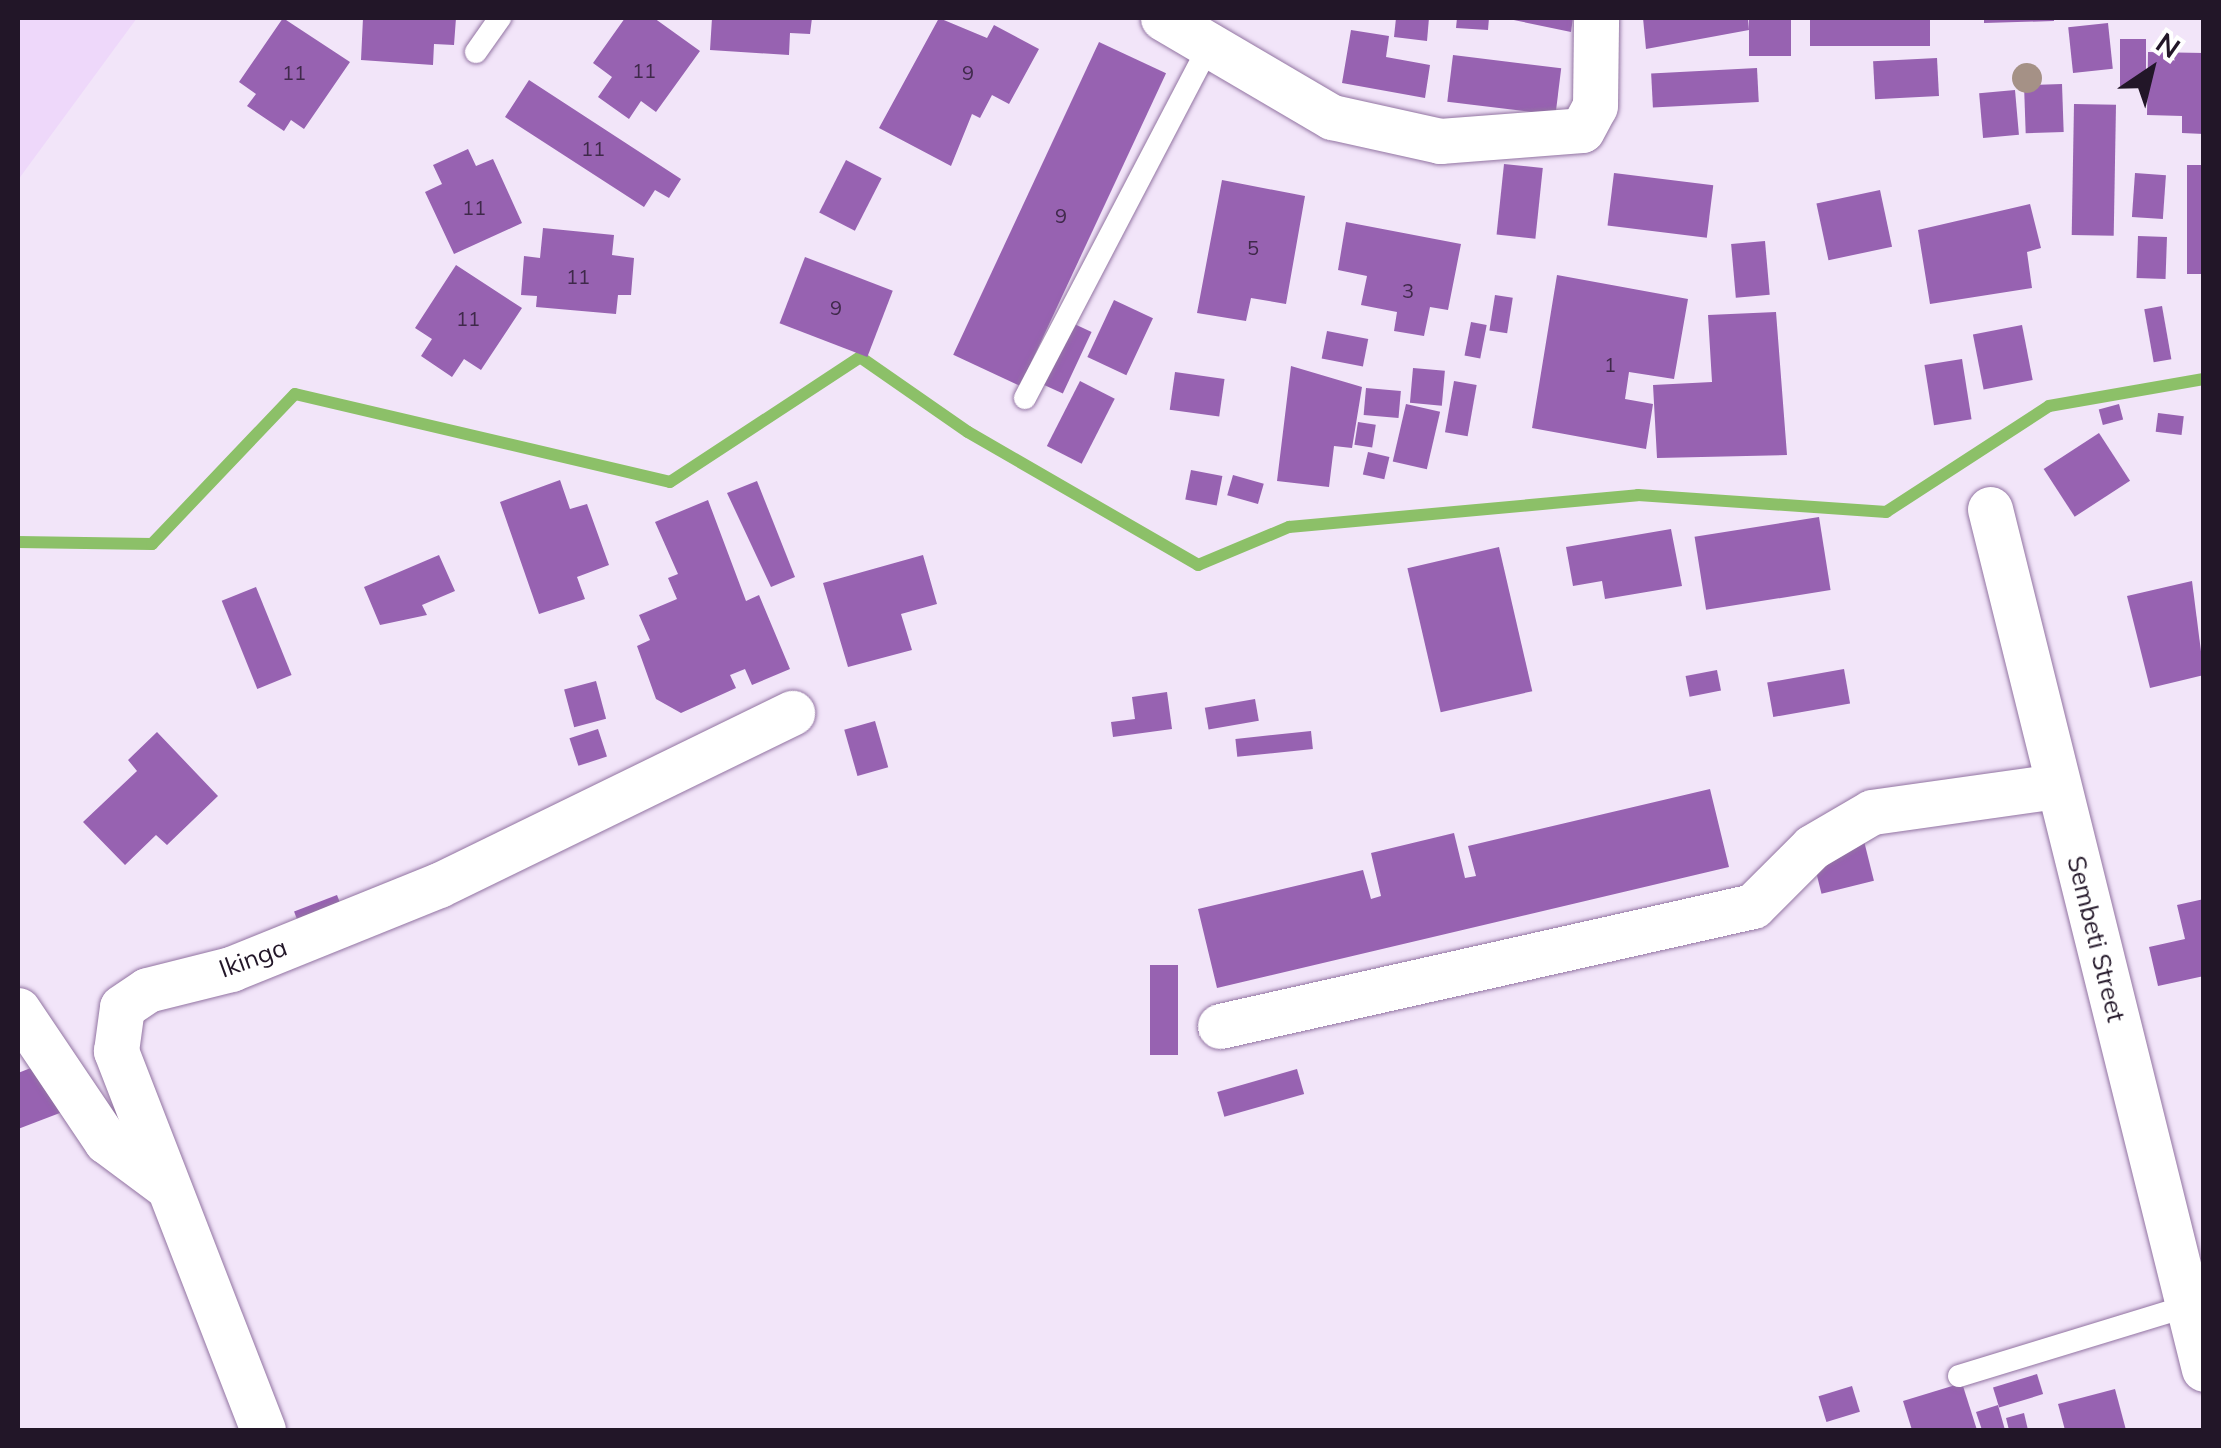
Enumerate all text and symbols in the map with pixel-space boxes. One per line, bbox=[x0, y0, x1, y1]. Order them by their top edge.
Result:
north arrow bbox=[2101, 20, 2201, 120]
text: N bbox=[2150, 25, 2187, 65]
house number: 11 bbox=[632, 58, 656, 82]
house number: 11 bbox=[282, 60, 306, 84]
house number: 9 bbox=[962, 60, 974, 84]
house number: 11 bbox=[581, 136, 605, 160]
house number: 11 bbox=[462, 195, 486, 219]
house number: 9 bbox=[1055, 203, 1067, 227]
house number: 5 bbox=[1247, 235, 1259, 259]
house number: 11 bbox=[566, 264, 590, 288]
house number: 3 bbox=[1402, 278, 1414, 302]
house number: 9 bbox=[830, 295, 842, 319]
house number: 11 bbox=[456, 306, 480, 330]
house number: 1 bbox=[1604, 352, 1616, 376]
street label: Sembeti Street bbox=[2061, 853, 2131, 1025]
street label: Ikinga bbox=[215, 932, 291, 984]

